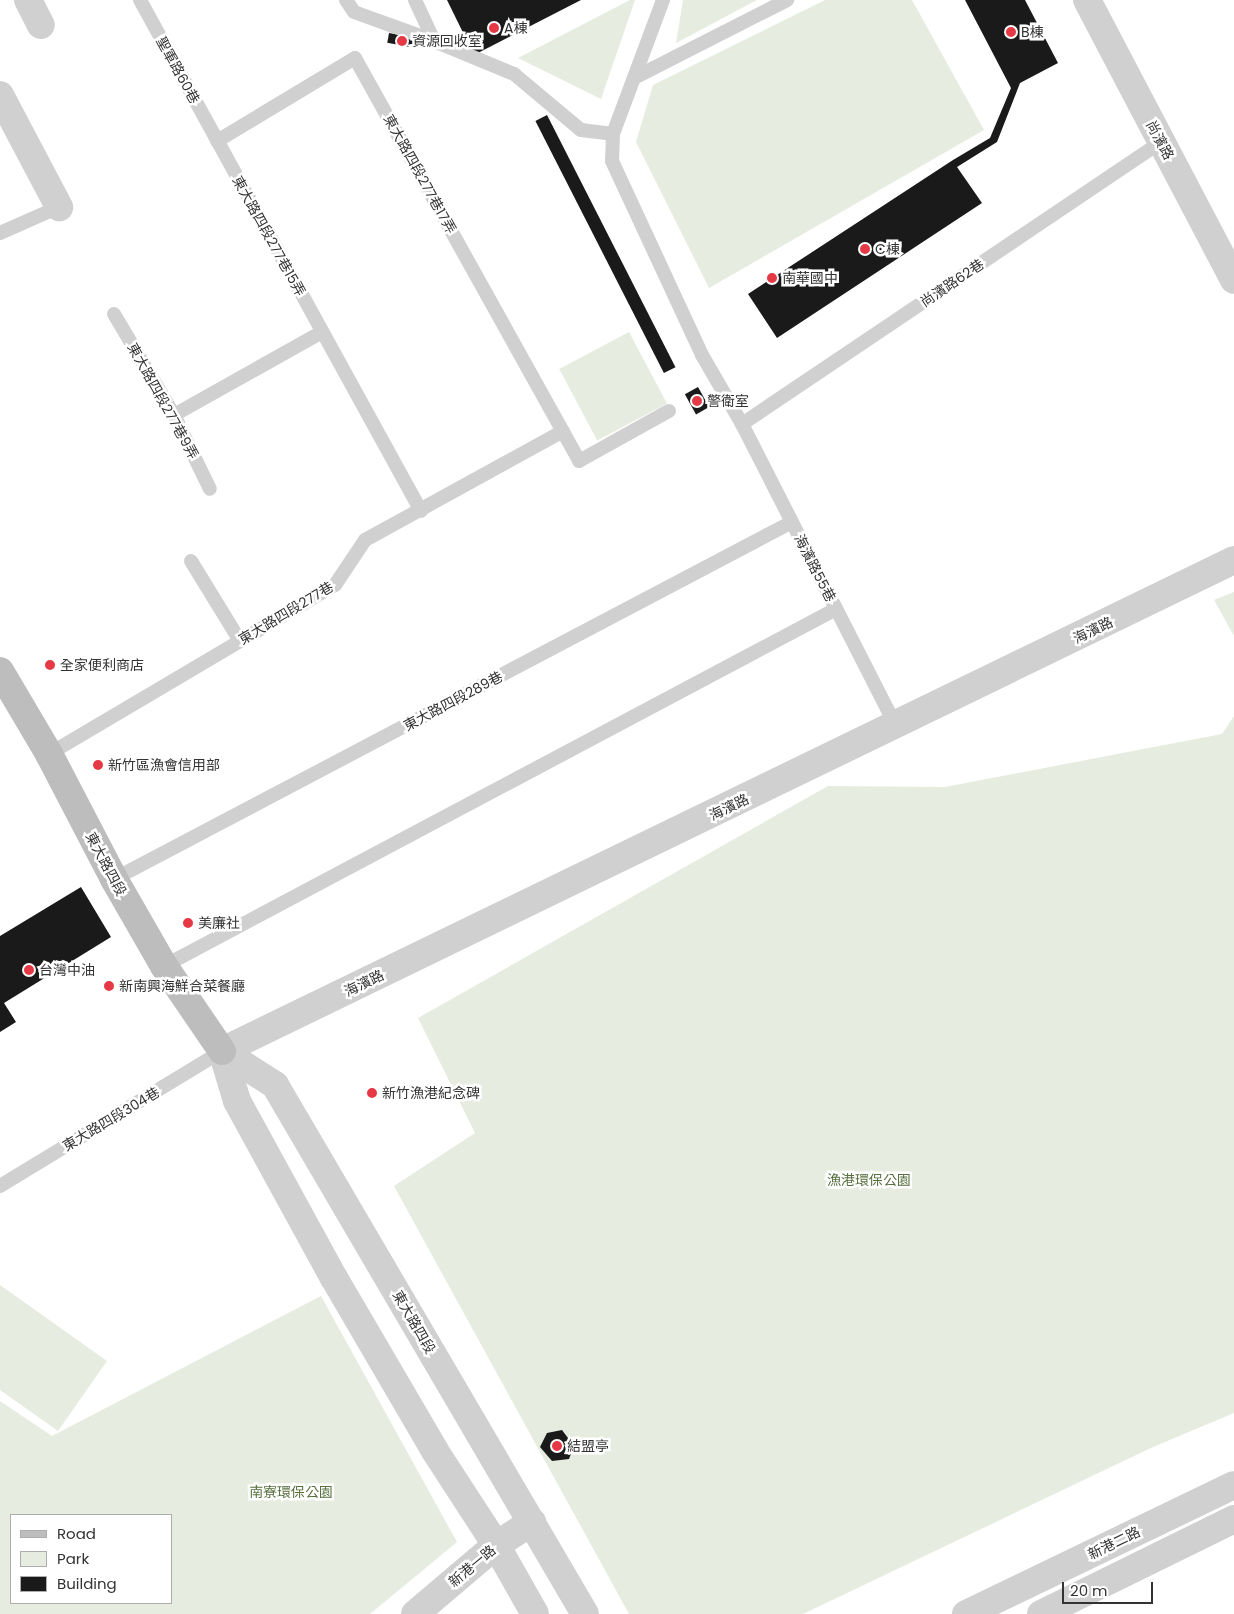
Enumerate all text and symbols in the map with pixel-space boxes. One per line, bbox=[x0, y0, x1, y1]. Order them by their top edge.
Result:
place label: A棟 bbox=[504, 20, 527, 36]
marker: A棟 bbox=[488, 22, 500, 34]
place label: B棟 bbox=[1021, 24, 1044, 40]
marker: B棟 bbox=[1005, 26, 1017, 38]
place label: 資源回收室 bbox=[412, 33, 482, 49]
street label: 聖軍路60巷 bbox=[153, 34, 203, 106]
marker: 資源回收室 bbox=[396, 35, 408, 47]
street label: 東大路四段277巷17弄 bbox=[380, 112, 460, 236]
street label: 尚濱路 bbox=[1143, 118, 1177, 162]
street label: 東大路四段277巷15弄 bbox=[229, 173, 309, 299]
place label: C棟 bbox=[875, 241, 900, 257]
marker: C棟 bbox=[859, 243, 871, 255]
street label: 尚濱路62巷 bbox=[917, 256, 987, 310]
place label: 南華國中 bbox=[782, 270, 838, 286]
marker: 南華國中 bbox=[766, 272, 778, 284]
street label: 東大路四段277巷9弄 bbox=[124, 340, 202, 462]
place label: 警衛室 bbox=[707, 393, 749, 409]
marker: 警衛室 bbox=[691, 395, 703, 407]
street label: 海濱路55巷 bbox=[791, 531, 839, 605]
street label: 東大路四段277巷 bbox=[236, 578, 336, 648]
street label: 海濱路 bbox=[1070, 613, 1116, 647]
place label: 全家便利商店 bbox=[60, 657, 144, 673]
marker: 全家便利商店 bbox=[44, 659, 56, 671]
street label: 東大路四段289巷 bbox=[401, 668, 505, 734]
place label: 新竹區漁會信用部 bbox=[108, 757, 220, 773]
marker: 新竹區漁會信用部 bbox=[92, 759, 104, 771]
street label: 海濱路 bbox=[706, 790, 752, 824]
street label: 東大路四段 bbox=[82, 829, 130, 899]
place label: 美廉社 bbox=[198, 915, 240, 931]
marker: 美廉社 bbox=[182, 917, 194, 929]
place label: 台灣中油 bbox=[39, 962, 95, 978]
marker: 台灣中油 bbox=[23, 964, 35, 976]
street label: 海濱路 bbox=[341, 966, 387, 1000]
place label: 新南興海鮮合菜餐廳 bbox=[119, 978, 245, 994]
marker: 新南興海鮮合菜餐廳 bbox=[103, 980, 115, 992]
street label: 東大路四段304巷 bbox=[60, 1084, 162, 1154]
place label: 新竹漁港紀念碑 bbox=[382, 1085, 480, 1101]
marker: 新竹漁港紀念碑 bbox=[366, 1087, 378, 1099]
park label: 漁港環保公園 bbox=[827, 1172, 911, 1188]
street label: 東大路四段 bbox=[389, 1287, 439, 1357]
place label: 結盟亭 bbox=[567, 1438, 609, 1454]
marker: 結盟亭 bbox=[551, 1440, 563, 1452]
park label: 南寮環保公園 bbox=[249, 1484, 333, 1500]
legend bbox=[10, 1514, 172, 1604]
text: Road bbox=[57, 1523, 96, 1544]
street label: 新港二路 bbox=[1085, 1523, 1143, 1563]
street label: 新港一路 bbox=[445, 1542, 499, 1590]
text: Park bbox=[57, 1548, 89, 1569]
scale bar bbox=[1064, 1572, 1155, 1604]
text: Building bbox=[57, 1573, 117, 1594]
text: 20 m bbox=[1070, 1580, 1108, 1601]

